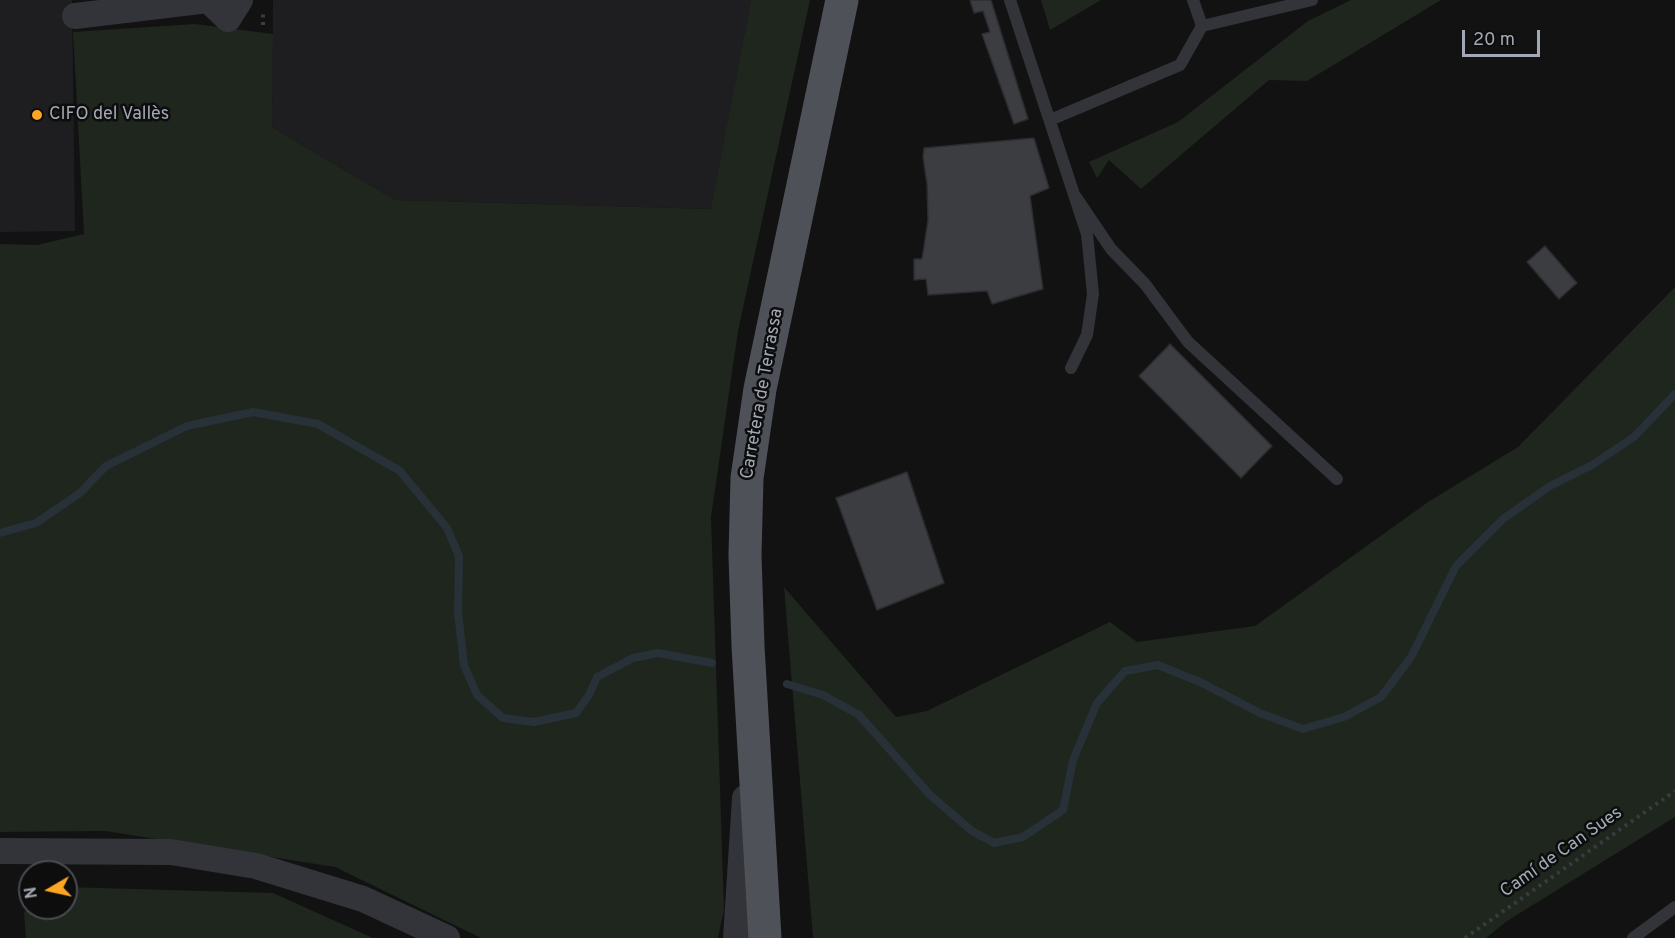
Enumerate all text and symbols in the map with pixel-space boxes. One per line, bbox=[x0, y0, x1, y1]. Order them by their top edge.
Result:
scale bar bbox=[1465, 18, 1543, 56]
text: 20 m bbox=[1473, 29, 1515, 52]
place label: CIFO del Vallès bbox=[49, 104, 169, 126]
marker: CIFO del Vallès bbox=[30, 108, 44, 122]
street label: Carretera de Terrassa bbox=[737, 307, 789, 481]
street label: Camí de Can Sues bbox=[1497, 803, 1627, 903]
north arrow bbox=[18, 860, 78, 920]
text: N bbox=[21, 885, 43, 900]

